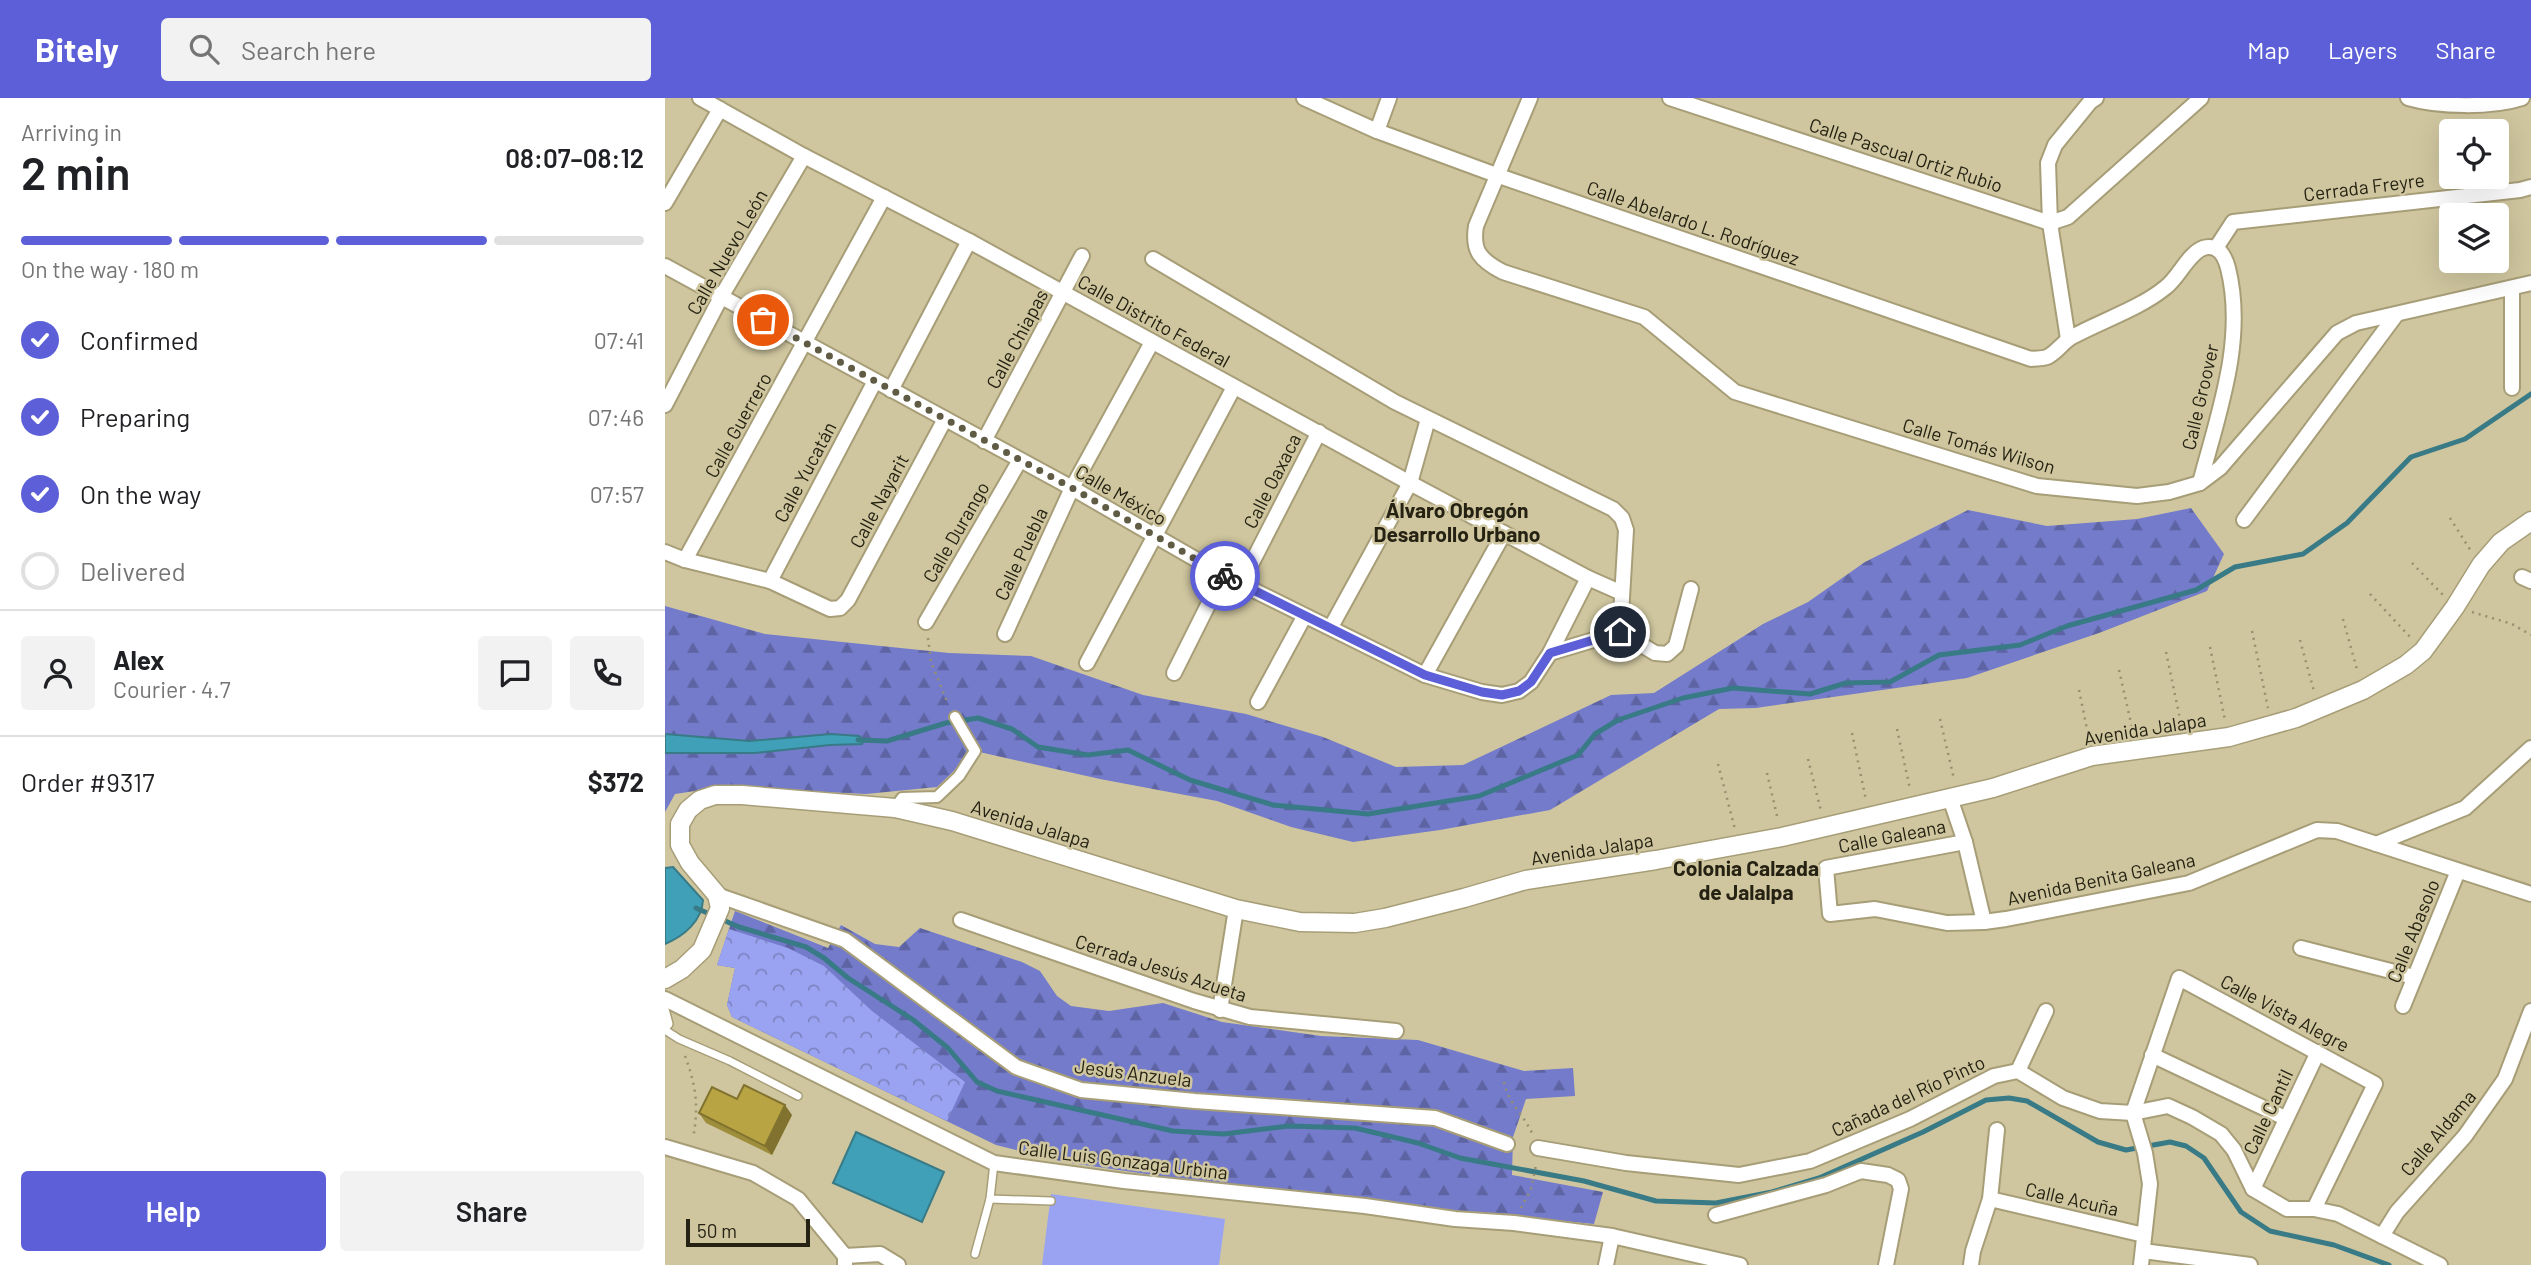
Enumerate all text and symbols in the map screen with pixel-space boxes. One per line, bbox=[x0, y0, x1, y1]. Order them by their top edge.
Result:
search box bbox=[161, 18, 651, 81]
text: Bitely bbox=[35, 29, 119, 69]
icon: search bbox=[185, 30, 223, 68]
text: Search here bbox=[241, 34, 376, 65]
text: Map bbox=[2247, 35, 2290, 64]
text: Layers bbox=[2328, 35, 2397, 64]
text: Share bbox=[2435, 35, 2496, 64]
street label: Calle Pascual Ortiz Rubio bbox=[1806, 112, 2006, 197]
text: Arriving in bbox=[21, 118, 122, 146]
map controls bbox=[2439, 119, 2509, 273]
button: locate bbox=[2439, 119, 2509, 189]
text: 08:07–08:12 bbox=[505, 142, 644, 173]
text: 2 min bbox=[21, 144, 130, 199]
street label: Cerrada Freyre bbox=[2302, 168, 2426, 205]
street label: Calle Abelardo L. Rodríguez bbox=[1584, 175, 1802, 270]
street label: Calle Nuevo León bbox=[681, 185, 772, 319]
button: layers bbox=[2439, 203, 2509, 273]
text: On the way · 180 m bbox=[21, 255, 199, 283]
street label: Calle Distrito Federal bbox=[1074, 269, 1234, 372]
street label: Calle Chiapas bbox=[981, 285, 1052, 392]
pin bbox=[733, 290, 793, 350]
icon: bag bbox=[744, 301, 782, 339]
icon: check bbox=[21, 321, 59, 359]
text: Confirmed bbox=[80, 324, 199, 355]
text: 07:41 bbox=[594, 326, 644, 354]
street label: Calle Groover bbox=[2176, 341, 2223, 452]
street label: Calle Guerrero bbox=[699, 368, 776, 481]
icon: check bbox=[21, 398, 59, 436]
text: Preparing bbox=[80, 401, 190, 432]
text: 07:46 bbox=[588, 403, 644, 431]
street label: Calle Tomás Wilson bbox=[1900, 413, 2058, 478]
street label: Calle Yucatán bbox=[768, 418, 841, 526]
street label: Calle Oaxaca bbox=[1238, 429, 1305, 532]
street label: Calle Nayarit bbox=[844, 450, 913, 552]
street label: Calle México bbox=[1072, 459, 1171, 530]
icon: check bbox=[21, 475, 59, 513]
street label: Calle Durango bbox=[917, 477, 994, 586]
text: On the way bbox=[80, 478, 201, 509]
text: 07:57 bbox=[590, 480, 644, 508]
district label: Álvaro Obregón Desarrollo Urbano bbox=[1374, 497, 1540, 546]
street label: Calle Puebla bbox=[989, 504, 1052, 604]
courier bbox=[1190, 541, 1260, 611]
text: Delivered bbox=[80, 555, 186, 586]
icon: bike bbox=[1206, 557, 1244, 595]
pin bbox=[1590, 602, 1650, 662]
icon: home bbox=[1601, 613, 1639, 651]
button: person bbox=[21, 636, 95, 710]
button: chat bbox=[478, 636, 552, 710]
button: phone bbox=[570, 636, 644, 710]
text: Alex bbox=[113, 644, 164, 675]
text: Courier · 4.7 bbox=[113, 675, 231, 703]
street label: Avenida Jalapa bbox=[2082, 707, 2208, 750]
text: Order #9317 bbox=[21, 766, 155, 797]
text: $372 bbox=[588, 766, 644, 797]
street label: Avenida Jalapa bbox=[969, 794, 1094, 853]
street label: Calle Galeana bbox=[1836, 814, 1948, 857]
street label: Avenida Jalapa bbox=[1529, 827, 1655, 870]
street label: Avenida Benita Galeana bbox=[2005, 847, 2197, 910]
district label: Colonia Calzada de Jalalpa bbox=[1673, 855, 1819, 904]
street label: Calle Abasolo bbox=[2381, 876, 2444, 986]
street label: Cerrada Jesús Azueta bbox=[1072, 929, 1250, 1006]
street label: Calle Vista Alegre bbox=[2217, 969, 2354, 1056]
street label: Cañada del Río Pinto bbox=[1827, 1050, 1988, 1141]
street label: Jesús Anzuela bbox=[1073, 1054, 1193, 1091]
street label: Calle Cantil bbox=[2238, 1066, 2297, 1158]
street label: Calle Aldama bbox=[2395, 1085, 2480, 1180]
street label: Calle Luis Gonzaga Urbina bbox=[1017, 1135, 1229, 1184]
button: Help bbox=[21, 1171, 326, 1251]
button: Share bbox=[340, 1171, 644, 1251]
street label: Calle Acuña bbox=[2023, 1177, 2121, 1220]
scale bar bbox=[686, 1216, 810, 1248]
text: 50 m bbox=[697, 1219, 737, 1242]

